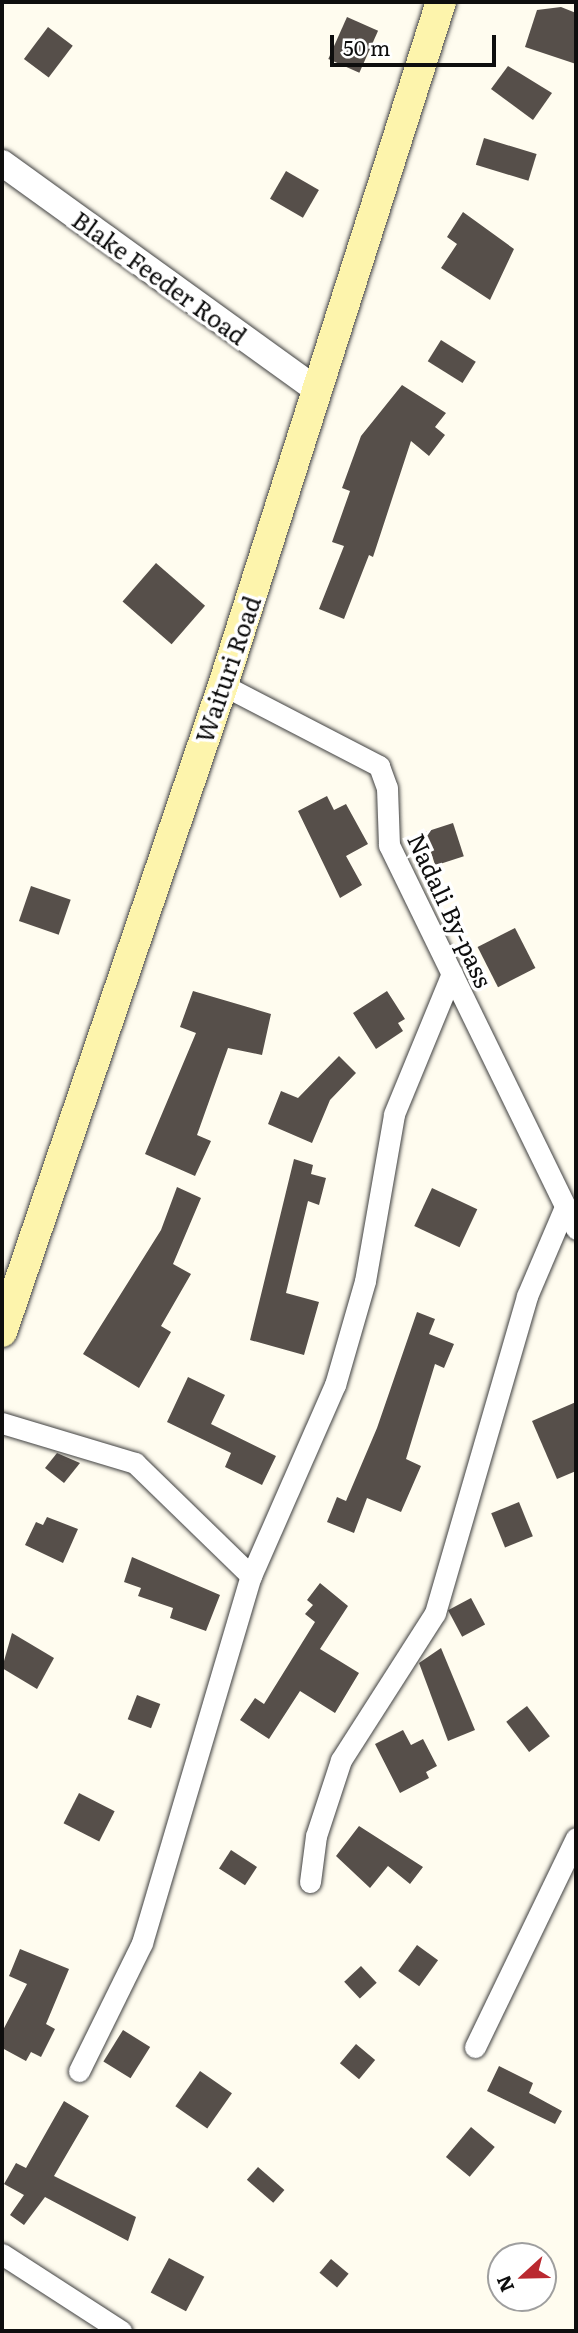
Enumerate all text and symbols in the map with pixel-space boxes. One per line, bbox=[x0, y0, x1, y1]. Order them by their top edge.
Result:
scale bar bbox=[333, 21, 499, 65]
text: 50 m bbox=[343, 31, 390, 62]
street label: Blake Feeder Road bbox=[67, 204, 253, 350]
street label: Waituri Road bbox=[188, 592, 266, 746]
street label: Nadali By-pass bbox=[403, 828, 499, 992]
north arrow bbox=[487, 2242, 557, 2312]
text: N bbox=[488, 2271, 520, 2297]

